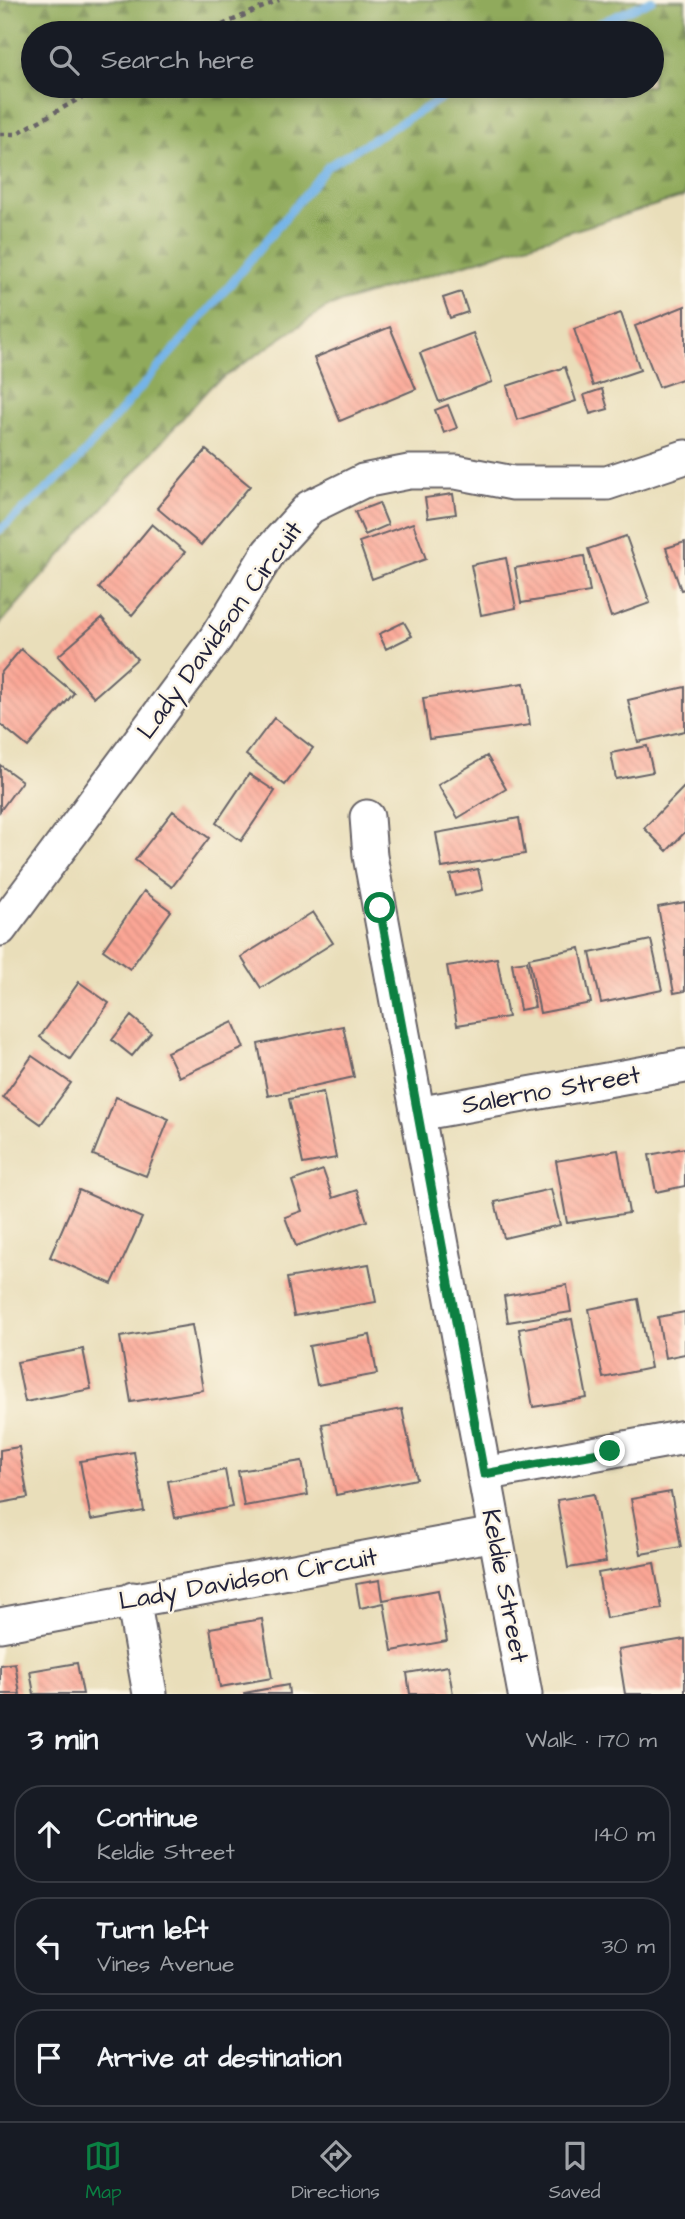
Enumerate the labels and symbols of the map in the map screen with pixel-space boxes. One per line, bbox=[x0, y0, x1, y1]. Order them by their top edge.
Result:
street label: Lady Davidson Circuit bbox=[128, 513, 313, 748]
route start bbox=[364, 892, 395, 923]
street label: Salerno Street bbox=[459, 1057, 644, 1123]
route end bbox=[594, 1435, 625, 1466]
street label: Keldie Street bbox=[472, 1506, 538, 1666]
street label: Lady Davidson Circuit bbox=[116, 1538, 381, 1621]

